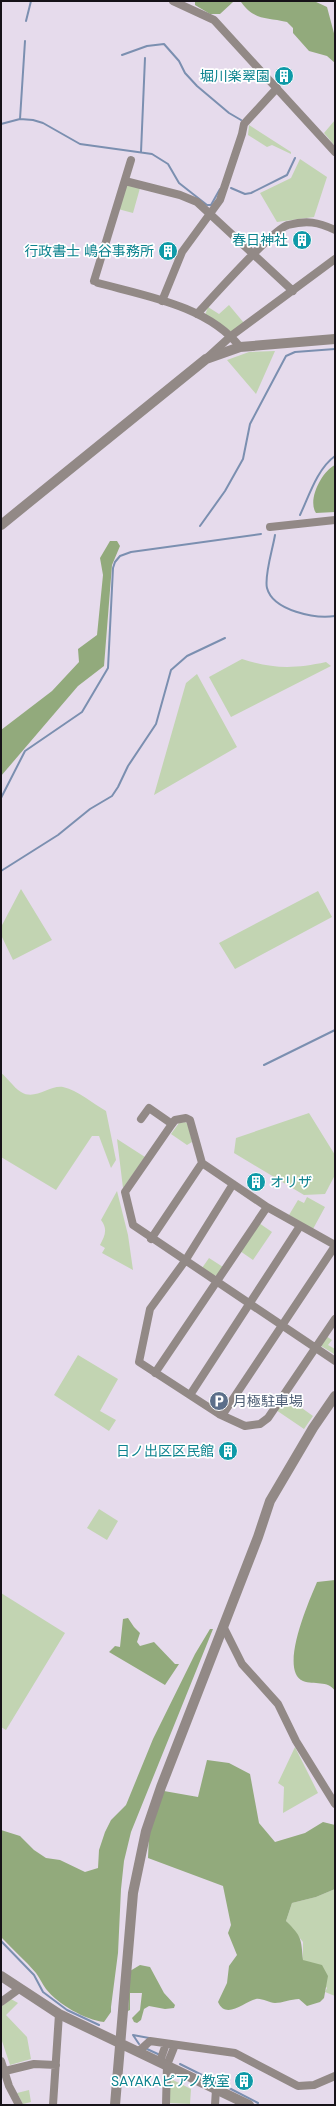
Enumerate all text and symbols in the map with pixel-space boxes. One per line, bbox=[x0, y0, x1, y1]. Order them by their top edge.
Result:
building icon: 堀川楽翠園 bbox=[273, 65, 295, 87]
place label: 堀川楽翠園 bbox=[200, 67, 270, 85]
building icon: 春日神社 bbox=[291, 229, 313, 251]
place label: 春日神社 bbox=[232, 231, 288, 249]
building icon: 行政書士 嶋谷事務所 bbox=[157, 240, 179, 262]
place label: 行政書士 嶋谷事務所 bbox=[24, 242, 154, 260]
building icon: オリザ bbox=[245, 1171, 267, 1193]
place label: オリザ bbox=[270, 1173, 312, 1191]
parking icon: 月極駐車場 bbox=[208, 1390, 230, 1412]
place label: 月極駐車場 bbox=[233, 1392, 303, 1410]
building icon: 日ノ出区区民館 bbox=[217, 1440, 239, 1462]
place label: 日ノ出区区民館 bbox=[116, 1442, 214, 1460]
building icon: SAYAKAピアノ教室 bbox=[233, 2070, 255, 2092]
place label: SAYAKAピアノ教室 bbox=[111, 2072, 230, 2090]

